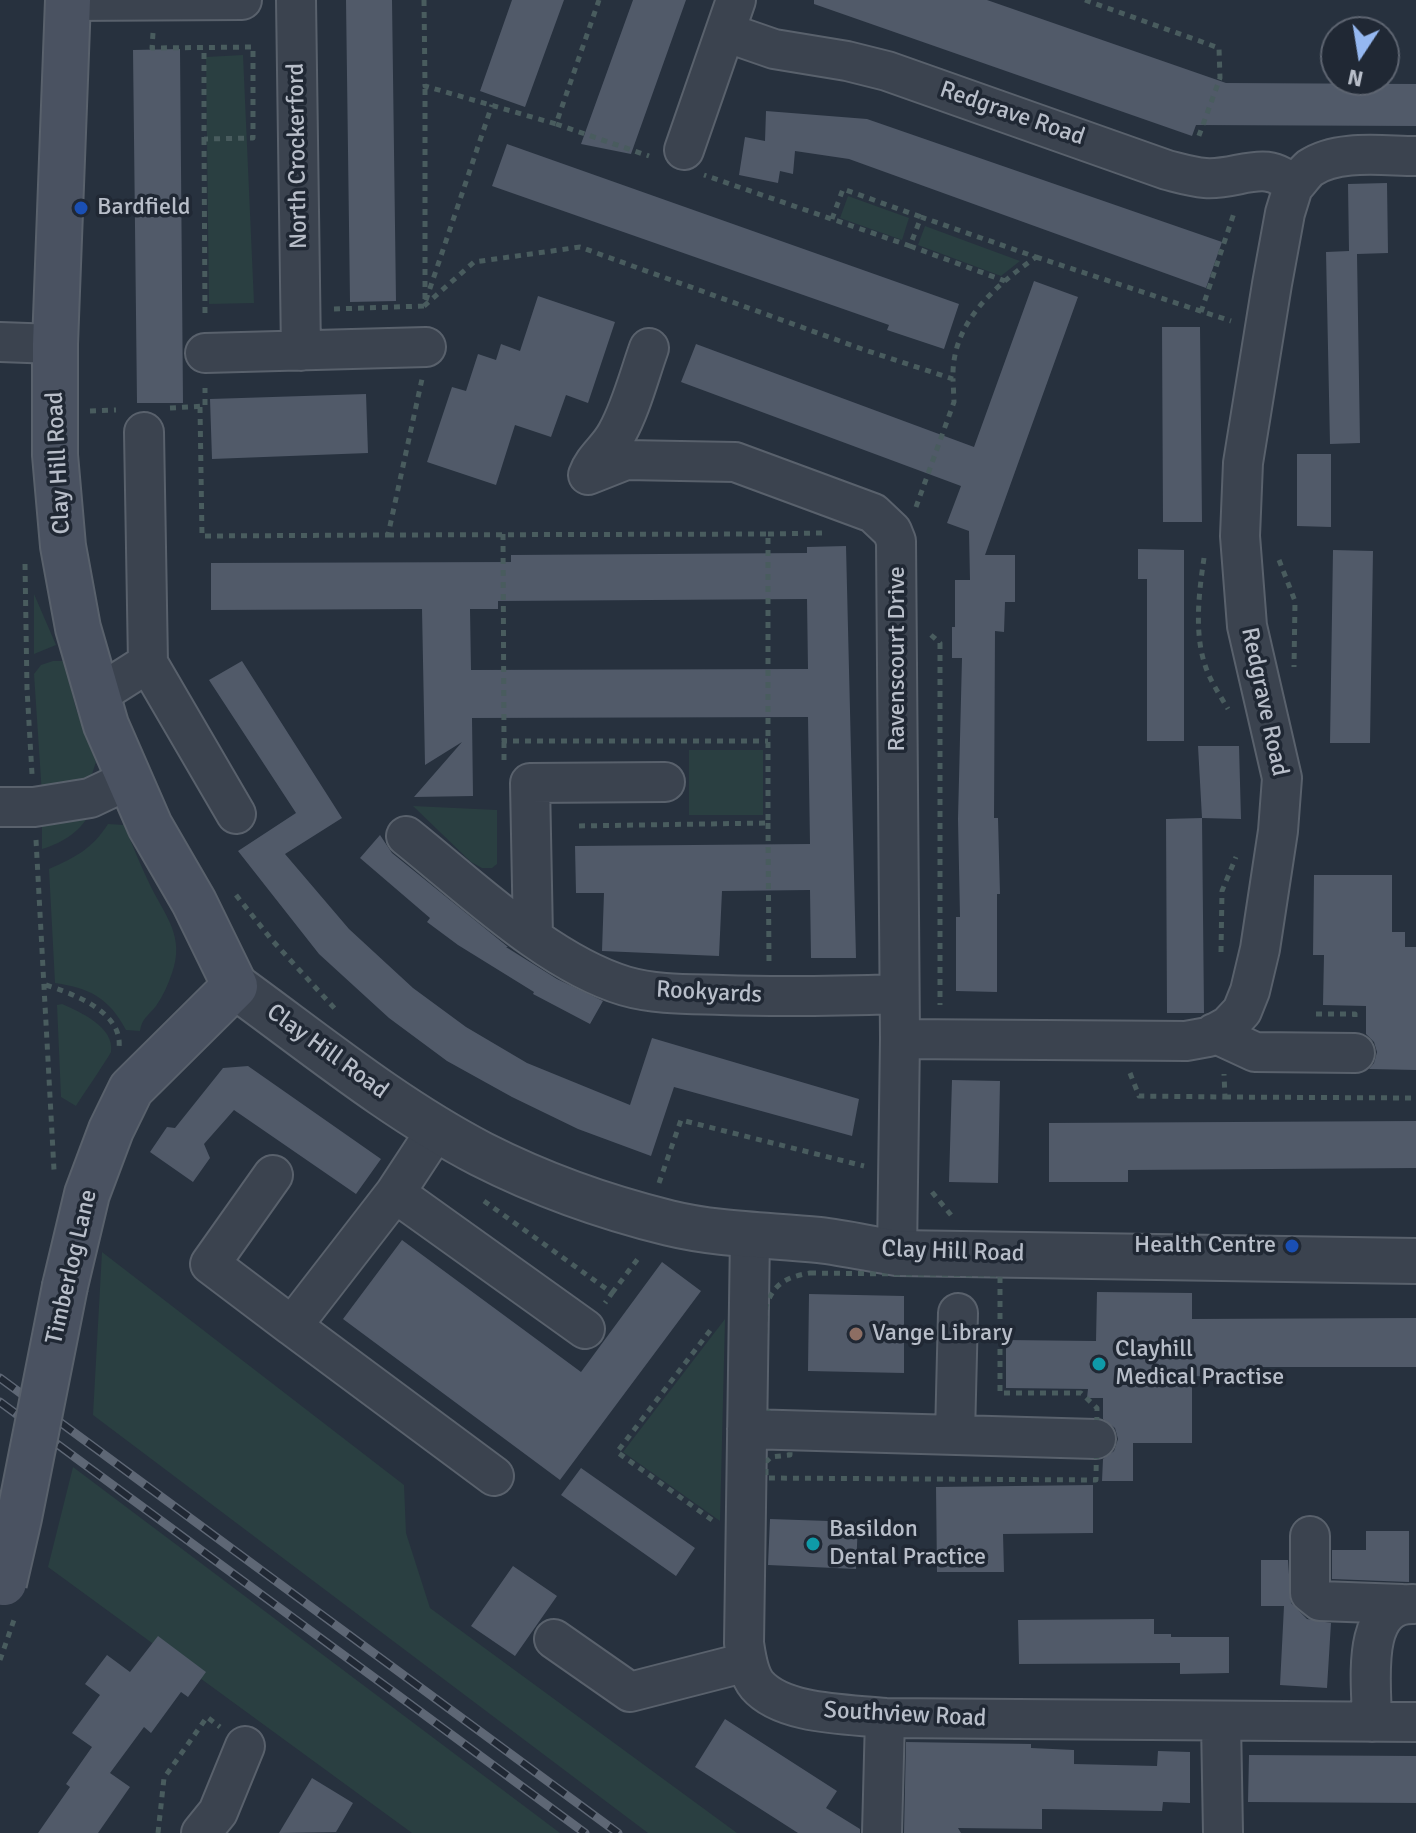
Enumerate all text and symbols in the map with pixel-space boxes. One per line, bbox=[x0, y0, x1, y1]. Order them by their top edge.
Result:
north arrow bbox=[1320, 16, 1400, 96]
street label: North Crockerford bbox=[282, 63, 314, 249]
text: N bbox=[1345, 63, 1366, 93]
street label: Redgrave Road bbox=[936, 76, 1088, 152]
place label: Bardfield bbox=[97, 194, 191, 222]
marker: Bardfield bbox=[72, 199, 90, 217]
street label: Clay Hill Road bbox=[41, 391, 77, 535]
street label: Ravenscourt Drive bbox=[884, 566, 912, 752]
street label: Redgrave Road bbox=[1234, 625, 1294, 779]
street label: Rookyards bbox=[655, 976, 763, 1010]
street label: Clay Hill Road bbox=[261, 998, 393, 1106]
street label: Timberlog Lane bbox=[40, 1187, 104, 1347]
place label: Health Centre bbox=[1134, 1232, 1276, 1260]
street label: Clay Hill Road bbox=[881, 1235, 1025, 1269]
marker: Health Centre bbox=[1283, 1237, 1301, 1255]
place label: Vange Library bbox=[872, 1320, 1013, 1348]
marker: Vange Library bbox=[847, 1325, 865, 1343]
place label: Clayhill Medical Practise bbox=[1115, 1336, 1284, 1392]
marker: Clayhill Medical Practise bbox=[1090, 1355, 1108, 1373]
place label: Basildon Dental Practice bbox=[829, 1516, 986, 1572]
marker: Basildon Dental Practice bbox=[804, 1535, 822, 1553]
street label: Southview Road bbox=[823, 1696, 987, 1734]

